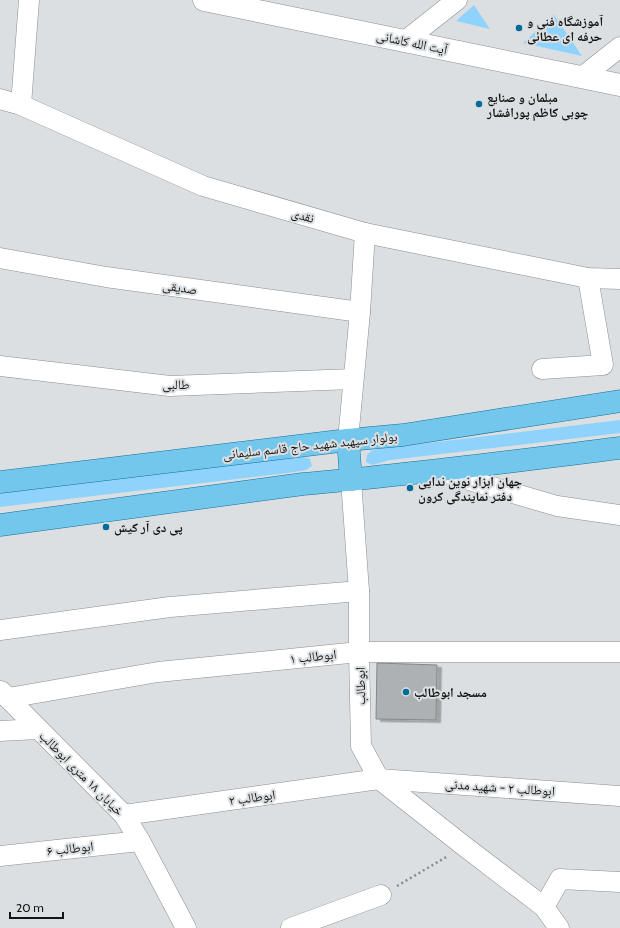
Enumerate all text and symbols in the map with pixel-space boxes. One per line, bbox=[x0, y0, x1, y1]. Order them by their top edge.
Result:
place label: آموزشگاه فنی و حرفه ای عطائی bbox=[527, 13, 604, 45]
marker: آموزشگاه فنی و حرفه ای عطائی bbox=[514, 23, 524, 33]
street label: آیت الله کاشانی bbox=[375, 27, 450, 58]
place label: مبلمان و صنایع چوبی کاظم پورافشار bbox=[486, 89, 589, 122]
marker: مبلمان و صنایع چوبی کاظم پورافشار bbox=[474, 99, 484, 109]
street label: نقدی bbox=[290, 204, 316, 227]
street label: صدیقی bbox=[162, 277, 198, 298]
street label: طالبی bbox=[162, 376, 190, 393]
street label: بولوار سپهبد شهید حاج قاسم سلیمانی bbox=[222, 428, 398, 464]
place label: جهان ابزار نوین ندایی دفتر نمایندگی کرون bbox=[418, 473, 522, 505]
marker: جهان ابزار نوین ندایی دفتر نمایندگی کرون bbox=[405, 483, 415, 493]
place label: پی دی آر کیش bbox=[114, 519, 183, 536]
marker: پی دی آر کیش bbox=[101, 522, 111, 532]
street label: ابوطالب ۱ bbox=[289, 646, 337, 667]
street label: ابوطالب bbox=[352, 667, 369, 705]
place label: مسجد ابوطالب bbox=[414, 684, 487, 700]
marker: مسجد ابوطالب bbox=[401, 687, 411, 697]
street label: خیابان ۱۸ متری ابوطالب bbox=[36, 727, 128, 819]
street label: ابوطالب ۲ - شهید مدنی bbox=[444, 775, 555, 800]
street label: ابوطالب ۲ bbox=[228, 786, 276, 809]
street label: ابوطالب ۶ bbox=[46, 838, 94, 859]
scale bar bbox=[10, 894, 63, 920]
text: 20 m bbox=[16, 900, 44, 915]

